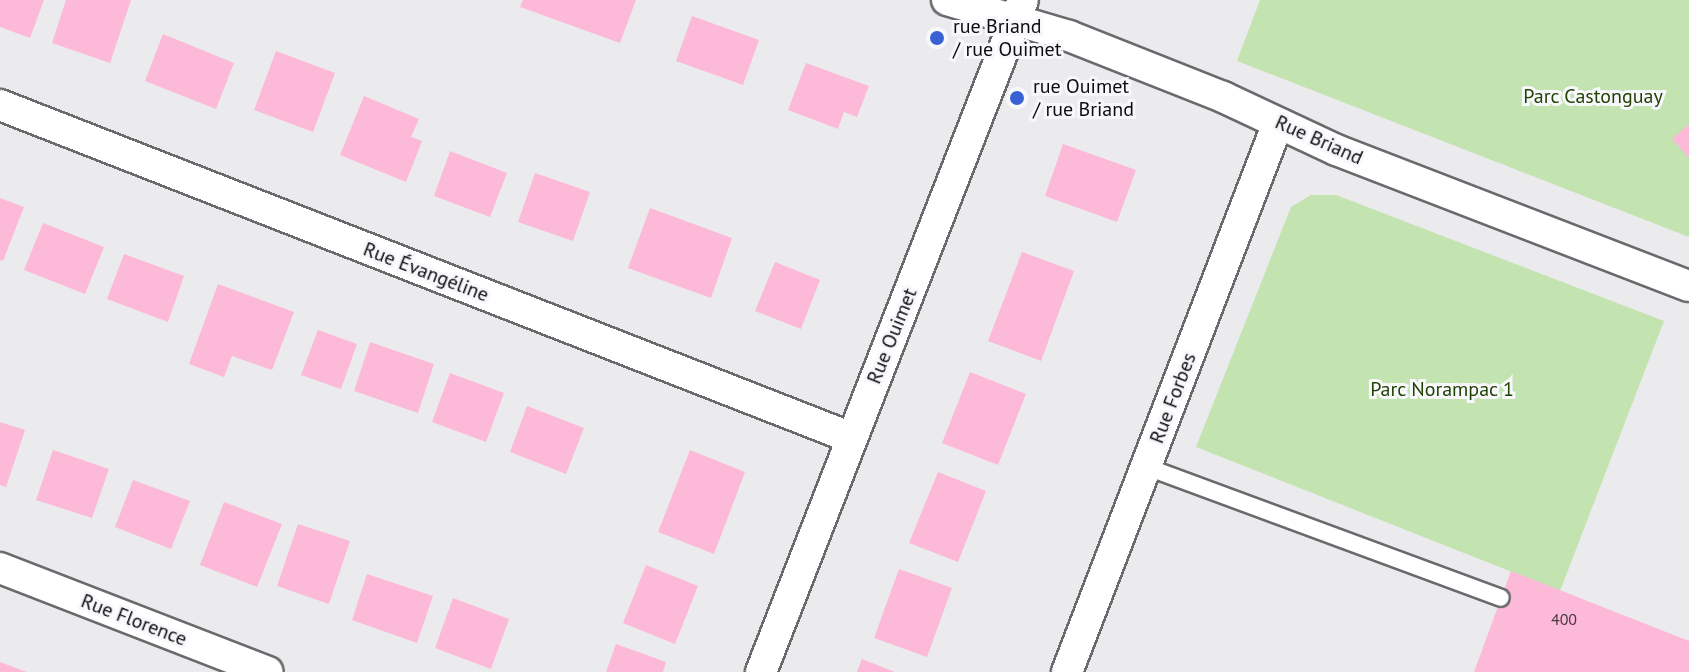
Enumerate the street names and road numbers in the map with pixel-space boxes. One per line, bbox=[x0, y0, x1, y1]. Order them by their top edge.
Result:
street label: Rue Briand bbox=[1271, 110, 1367, 170]
street label: Rue Évangéline bbox=[360, 237, 492, 307]
street label: Rue Ouimet bbox=[862, 285, 922, 387]
street label: Rue Forbes bbox=[1145, 349, 1201, 447]
street label: Rue Florence bbox=[78, 589, 190, 651]

